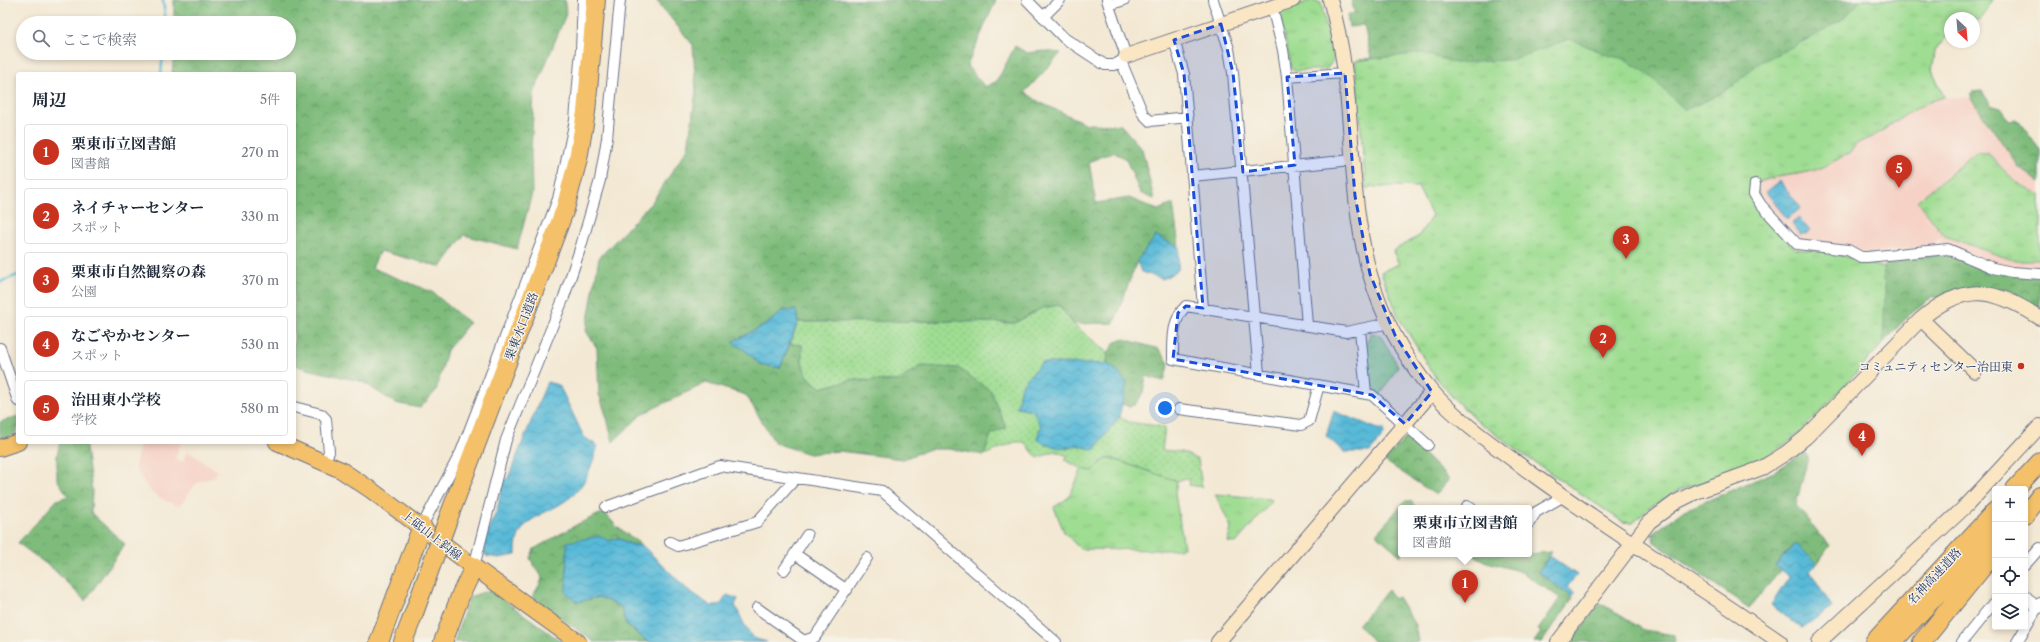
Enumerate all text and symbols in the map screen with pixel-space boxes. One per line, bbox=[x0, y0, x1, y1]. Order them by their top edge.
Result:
north arrow bbox=[1944, 12, 1980, 48]
search box bbox=[16, 16, 296, 60]
icon: search bbox=[30, 27, 52, 49]
text: ここで検索 bbox=[62, 30, 137, 49]
text: 周辺 bbox=[32, 90, 66, 110]
text: 5件 bbox=[260, 91, 280, 107]
text: 栗東市立図書館 bbox=[71, 134, 176, 153]
text: 1 bbox=[43, 144, 49, 160]
text: 270 m bbox=[241, 144, 279, 160]
text: 図書館 bbox=[71, 155, 110, 171]
pin: 5 bbox=[1886, 155, 1912, 188]
text: ネイチャーセンター bbox=[71, 198, 204, 217]
text: 2 bbox=[42, 208, 50, 224]
text: 330 m bbox=[241, 208, 279, 224]
text: スポット bbox=[71, 219, 123, 235]
pin: 3 bbox=[1613, 226, 1639, 259]
text: 栗東市自然観察の森 bbox=[71, 262, 206, 281]
text: 3 bbox=[42, 272, 50, 288]
text: 370 m bbox=[242, 272, 279, 288]
text: 公園 bbox=[71, 283, 97, 299]
street label: 栗東水口道路 bbox=[501, 290, 541, 362]
pin: 2 bbox=[1590, 325, 1616, 358]
text: なごやかセンター bbox=[71, 326, 190, 345]
text: 4 bbox=[42, 336, 50, 352]
text: 530 m bbox=[241, 336, 279, 352]
text: スポット bbox=[71, 347, 123, 363]
place label: コミュニティセンター治田東 bbox=[1859, 359, 2013, 374]
marker: コミュニティセンター治田東 bbox=[2016, 361, 2026, 371]
text: 治田東小学校 bbox=[71, 390, 161, 409]
your location bbox=[1155, 398, 1175, 418]
text: 5 bbox=[42, 400, 50, 416]
text: 580 m bbox=[240, 400, 279, 416]
text: 学校 bbox=[71, 411, 97, 427]
pin: 4 bbox=[1849, 423, 1875, 456]
map controls bbox=[1992, 486, 2028, 630]
button: + bbox=[1992, 486, 2028, 522]
popup bbox=[1398, 505, 1532, 557]
street label: 上砥山上鈎線 bbox=[399, 507, 465, 563]
text: 栗東市立図書館 bbox=[1412, 513, 1518, 532]
button: − bbox=[1992, 522, 2028, 558]
text: 図書館 bbox=[1412, 534, 1452, 550]
street label: 名神高速道路 bbox=[1904, 545, 1964, 607]
button: locate bbox=[1992, 558, 2028, 594]
pin: 1 bbox=[1452, 570, 1478, 603]
button: layers bbox=[1992, 594, 2028, 630]

